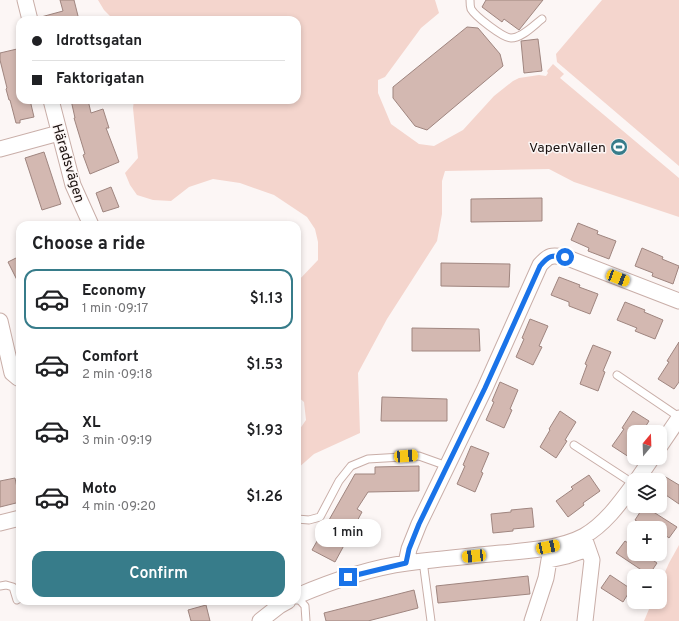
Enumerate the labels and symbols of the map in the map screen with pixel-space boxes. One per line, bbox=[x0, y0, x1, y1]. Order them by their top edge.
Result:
street label: Häradsvägen bbox=[48, 122, 88, 205]
sports icon: VapenVallen bbox=[609, 137, 629, 157]
place label: VapenVallen bbox=[529, 140, 606, 157]
route start bbox=[556, 248, 574, 266]
car bbox=[605, 268, 631, 288]
north arrow bbox=[627, 425, 667, 465]
car bbox=[394, 449, 418, 463]
callout: 1 min bbox=[315, 519, 381, 547]
car bbox=[535, 539, 561, 555]
car bbox=[461, 549, 487, 563]
route end bbox=[339, 568, 357, 586]

